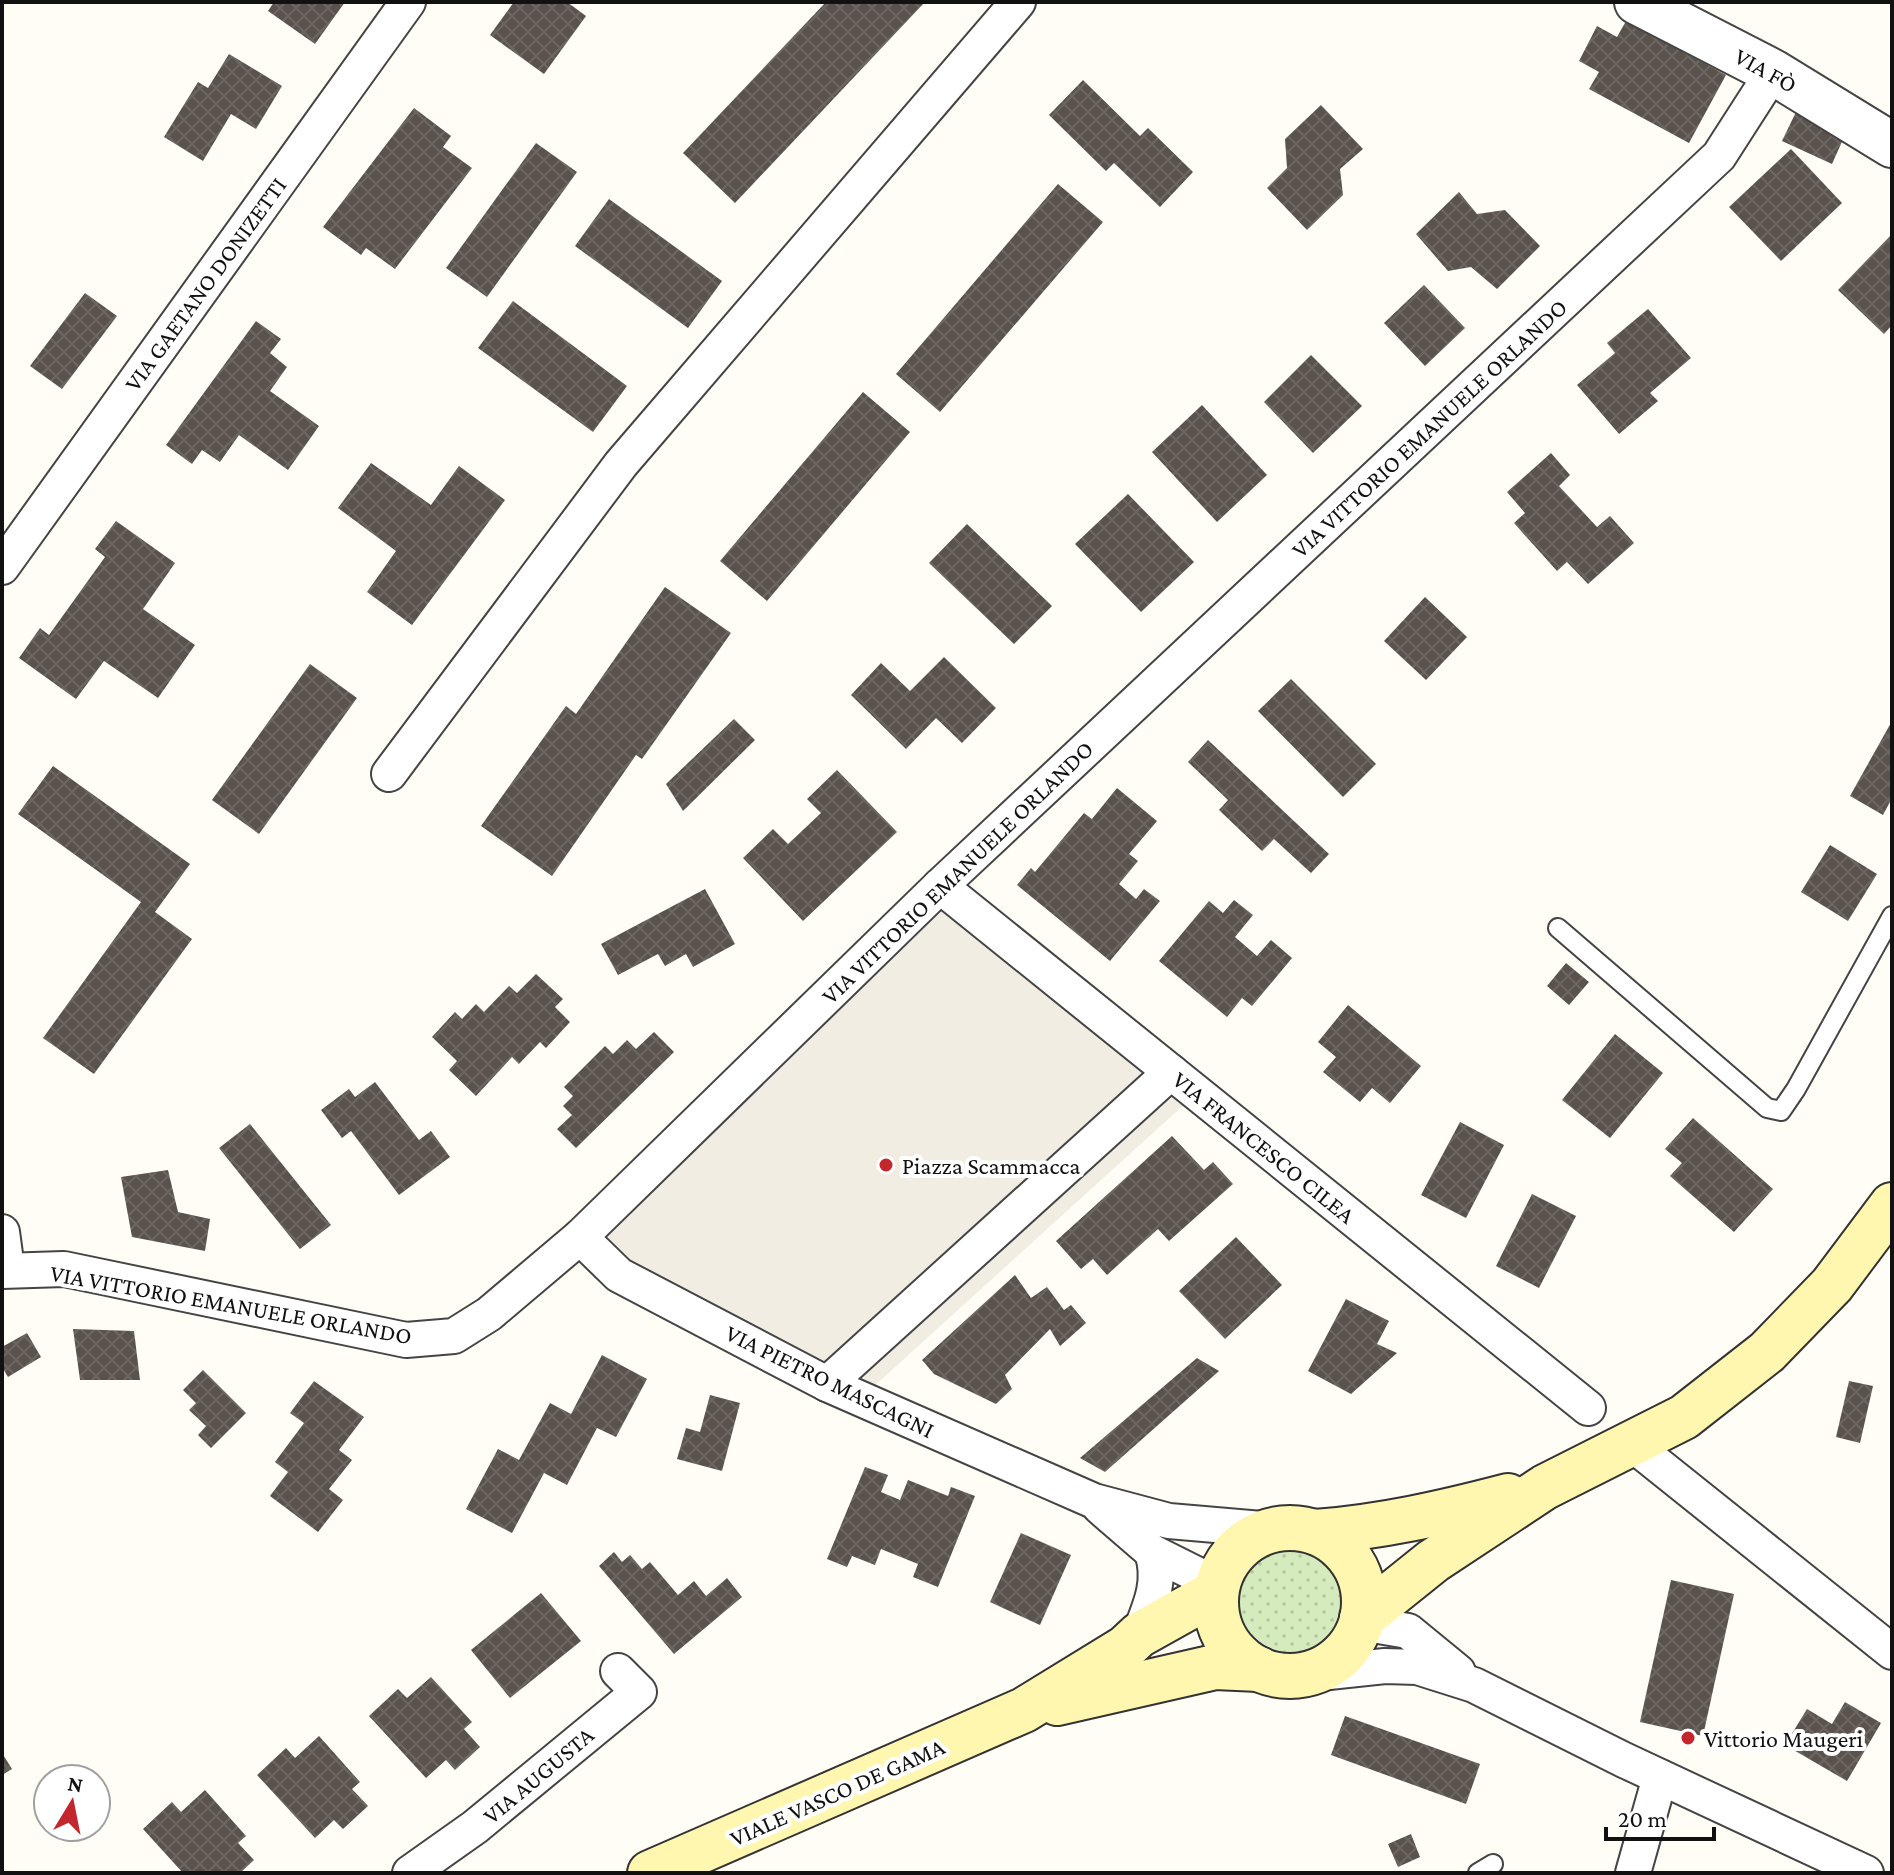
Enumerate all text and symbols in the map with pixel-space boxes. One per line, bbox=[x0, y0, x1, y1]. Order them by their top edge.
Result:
street label: VIA FÒ bbox=[1730, 42, 1802, 98]
street label: VIA GAETANO DONIZETTI bbox=[118, 172, 292, 396]
street label: VIA VITTORIO EMANUELE ORLANDO bbox=[1286, 293, 1572, 563]
street label: VIA VITTORIO EMANUELE ORLANDO bbox=[816, 735, 1098, 1009]
street label: VIA FRANCESCO CILEA bbox=[1168, 1065, 1361, 1229]
place label: Piazza Scammacca bbox=[902, 1152, 1080, 1179]
marker: Piazza Scammacca bbox=[877, 1156, 895, 1174]
street label: VIA VITTORIO EMANUELE ORLANDO bbox=[48, 1259, 414, 1349]
street label: VIA PIETRO MASCAGNI bbox=[721, 1319, 939, 1443]
street label: VIA AUGUSTA bbox=[477, 1721, 599, 1829]
place label: Vittorio Maugeri bbox=[1704, 1725, 1863, 1752]
marker: Vittorio Maugeri bbox=[1679, 1729, 1697, 1747]
street label: VIALE VASCO DE GAMA bbox=[725, 1732, 949, 1852]
north arrow bbox=[32, 1763, 112, 1843]
text: N bbox=[66, 1770, 85, 1797]
scale bar bbox=[1606, 1791, 1714, 1841]
text: 20 m bbox=[1618, 1805, 1667, 1832]

